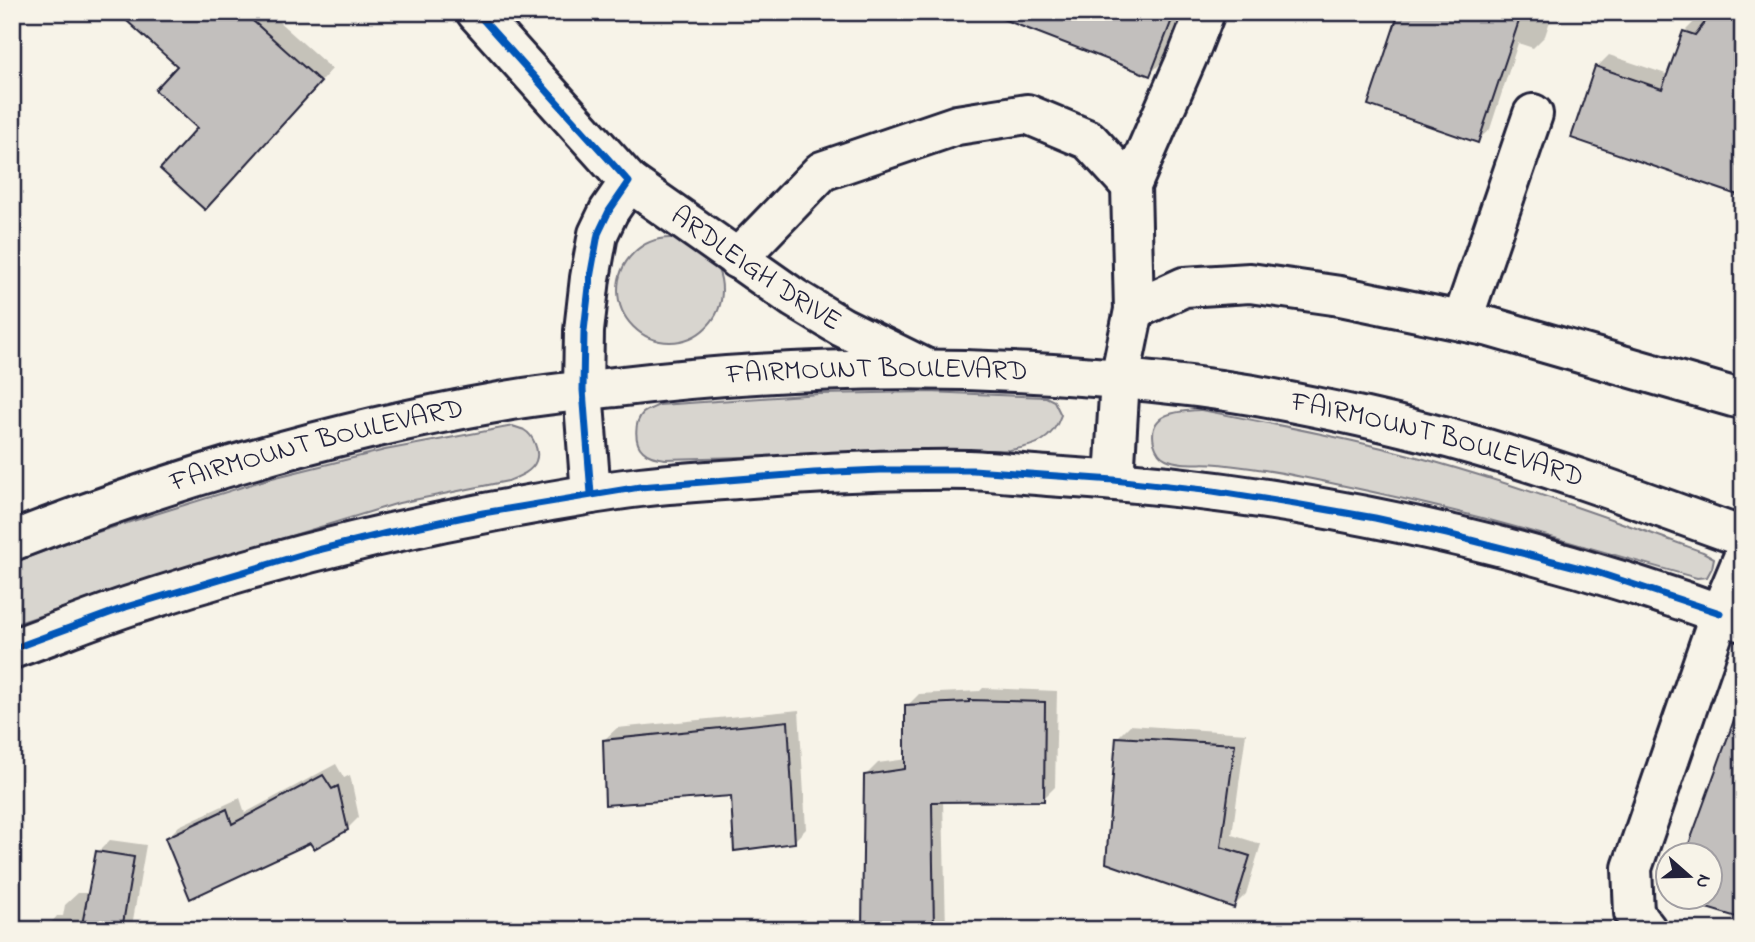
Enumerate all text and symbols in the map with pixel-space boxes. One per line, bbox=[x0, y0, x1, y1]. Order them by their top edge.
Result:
street label: ARDLEIGH DRIVE bbox=[662, 197, 849, 342]
street label: FAIRMOUNT BOULEVARD bbox=[724, 349, 1029, 396]
street label: FAIRMOUNT BOULEVARD bbox=[1287, 382, 1589, 499]
street label: FAIRMOUNT BOULEVARD bbox=[164, 389, 467, 504]
north arrow bbox=[1654, 841, 1724, 911]
text: N bbox=[1688, 870, 1718, 892]

